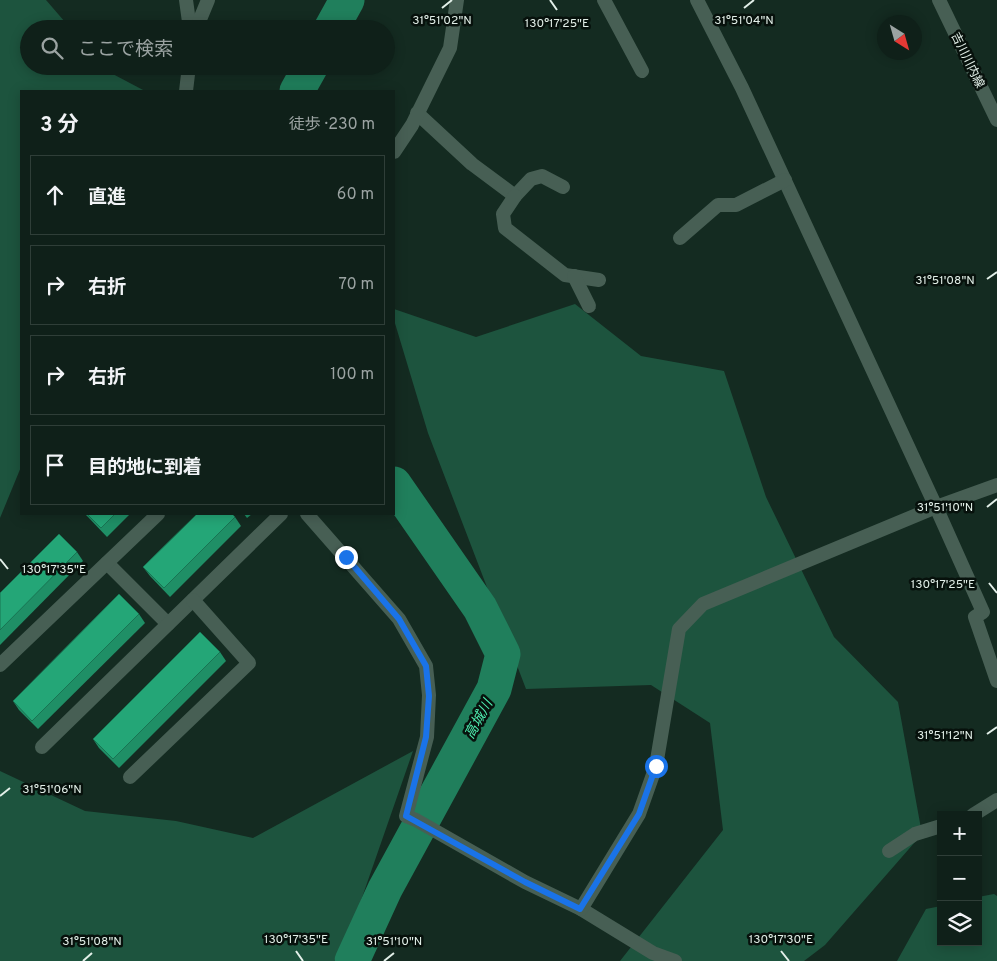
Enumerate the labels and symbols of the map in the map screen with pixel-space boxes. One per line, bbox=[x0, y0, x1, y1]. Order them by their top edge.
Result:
text: 31°51'02"N bbox=[412, 13, 472, 29]
text: 31°51'04"N bbox=[714, 13, 774, 29]
north arrow bbox=[877, 15, 922, 60]
text: 130°17'25"E bbox=[525, 16, 589, 32]
street label: 吉川川内線 bbox=[947, 30, 987, 91]
text: 31°51'08"N bbox=[915, 273, 975, 289]
text: 31°51'10"N bbox=[917, 500, 973, 516]
route end bbox=[335, 546, 358, 569]
text: 130°17'35"E bbox=[22, 562, 86, 578]
text: 130°17'25"E bbox=[911, 577, 975, 593]
water label: 高城川 bbox=[462, 695, 498, 742]
text: 31°51'12"N bbox=[917, 728, 973, 744]
route start bbox=[645, 755, 668, 778]
text: 31°51'06"N bbox=[22, 782, 82, 798]
text: 130°17'35"E bbox=[264, 932, 328, 948]
text: 130°17'30"E bbox=[749, 932, 813, 948]
text: 31°51'08"N bbox=[62, 934, 122, 950]
text: 31°51'10"N bbox=[366, 934, 422, 950]

